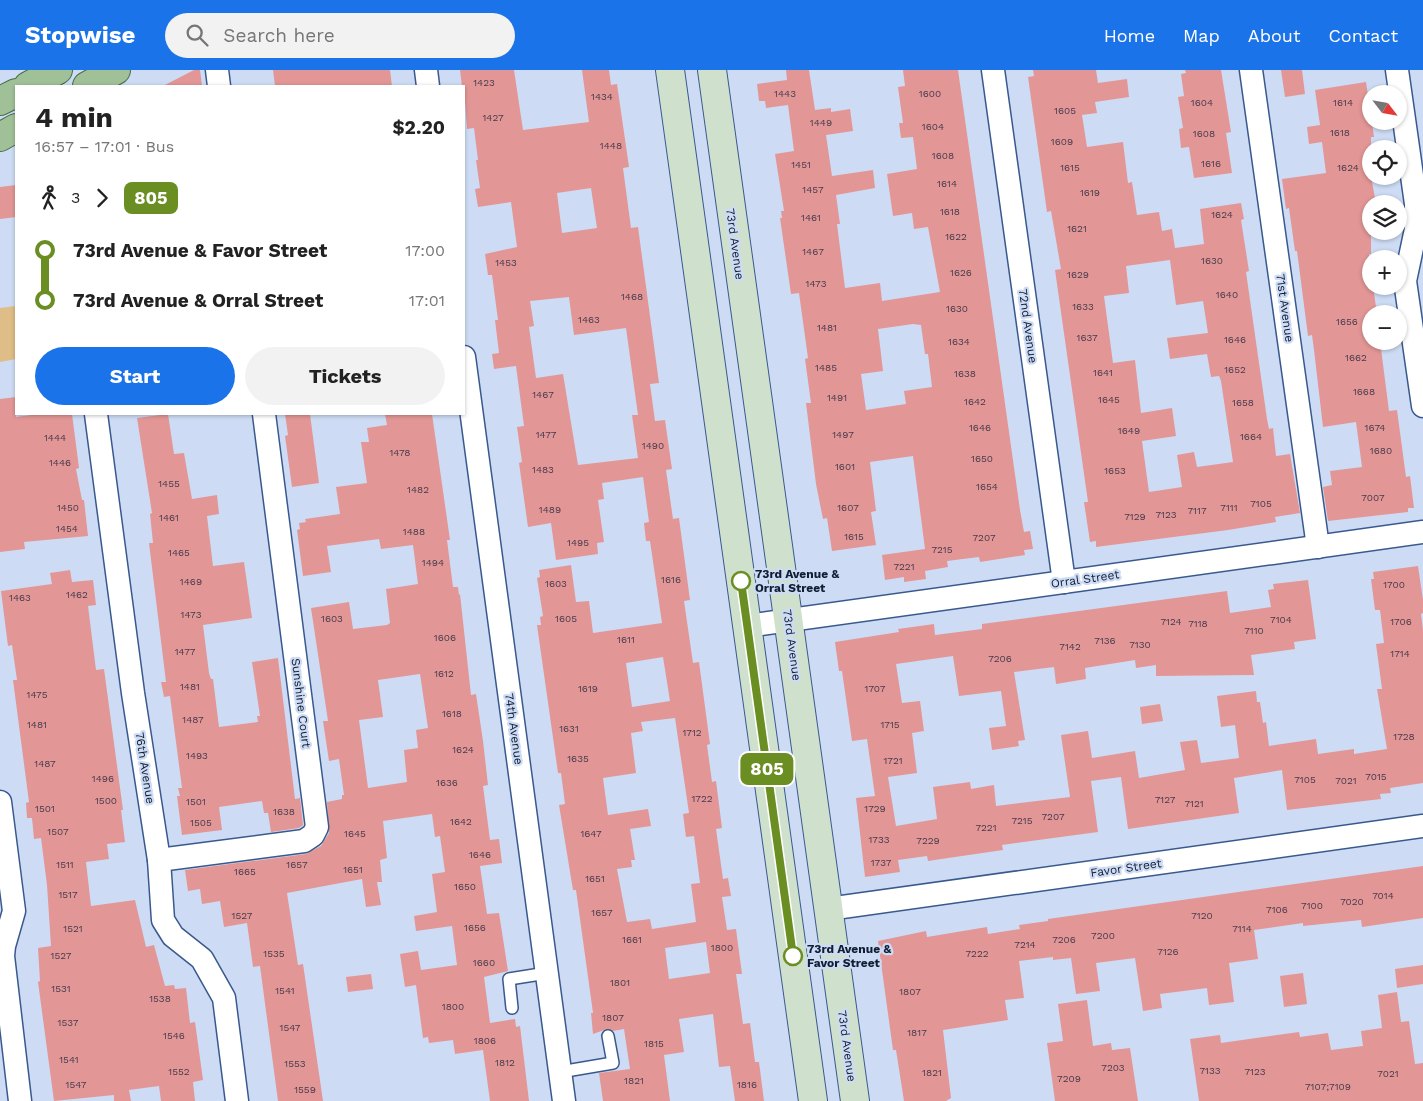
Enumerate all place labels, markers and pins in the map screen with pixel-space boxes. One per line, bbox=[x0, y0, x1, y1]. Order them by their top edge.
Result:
place label: 73rd Avenue & Orral Street bbox=[755, 567, 840, 595]
marker: 73rd Avenue & Orral Street bbox=[731, 571, 751, 591]
place label: 73rd Avenue & Favor Street bbox=[807, 942, 892, 970]
marker: 73rd Avenue & Favor Street bbox=[783, 946, 803, 966]

